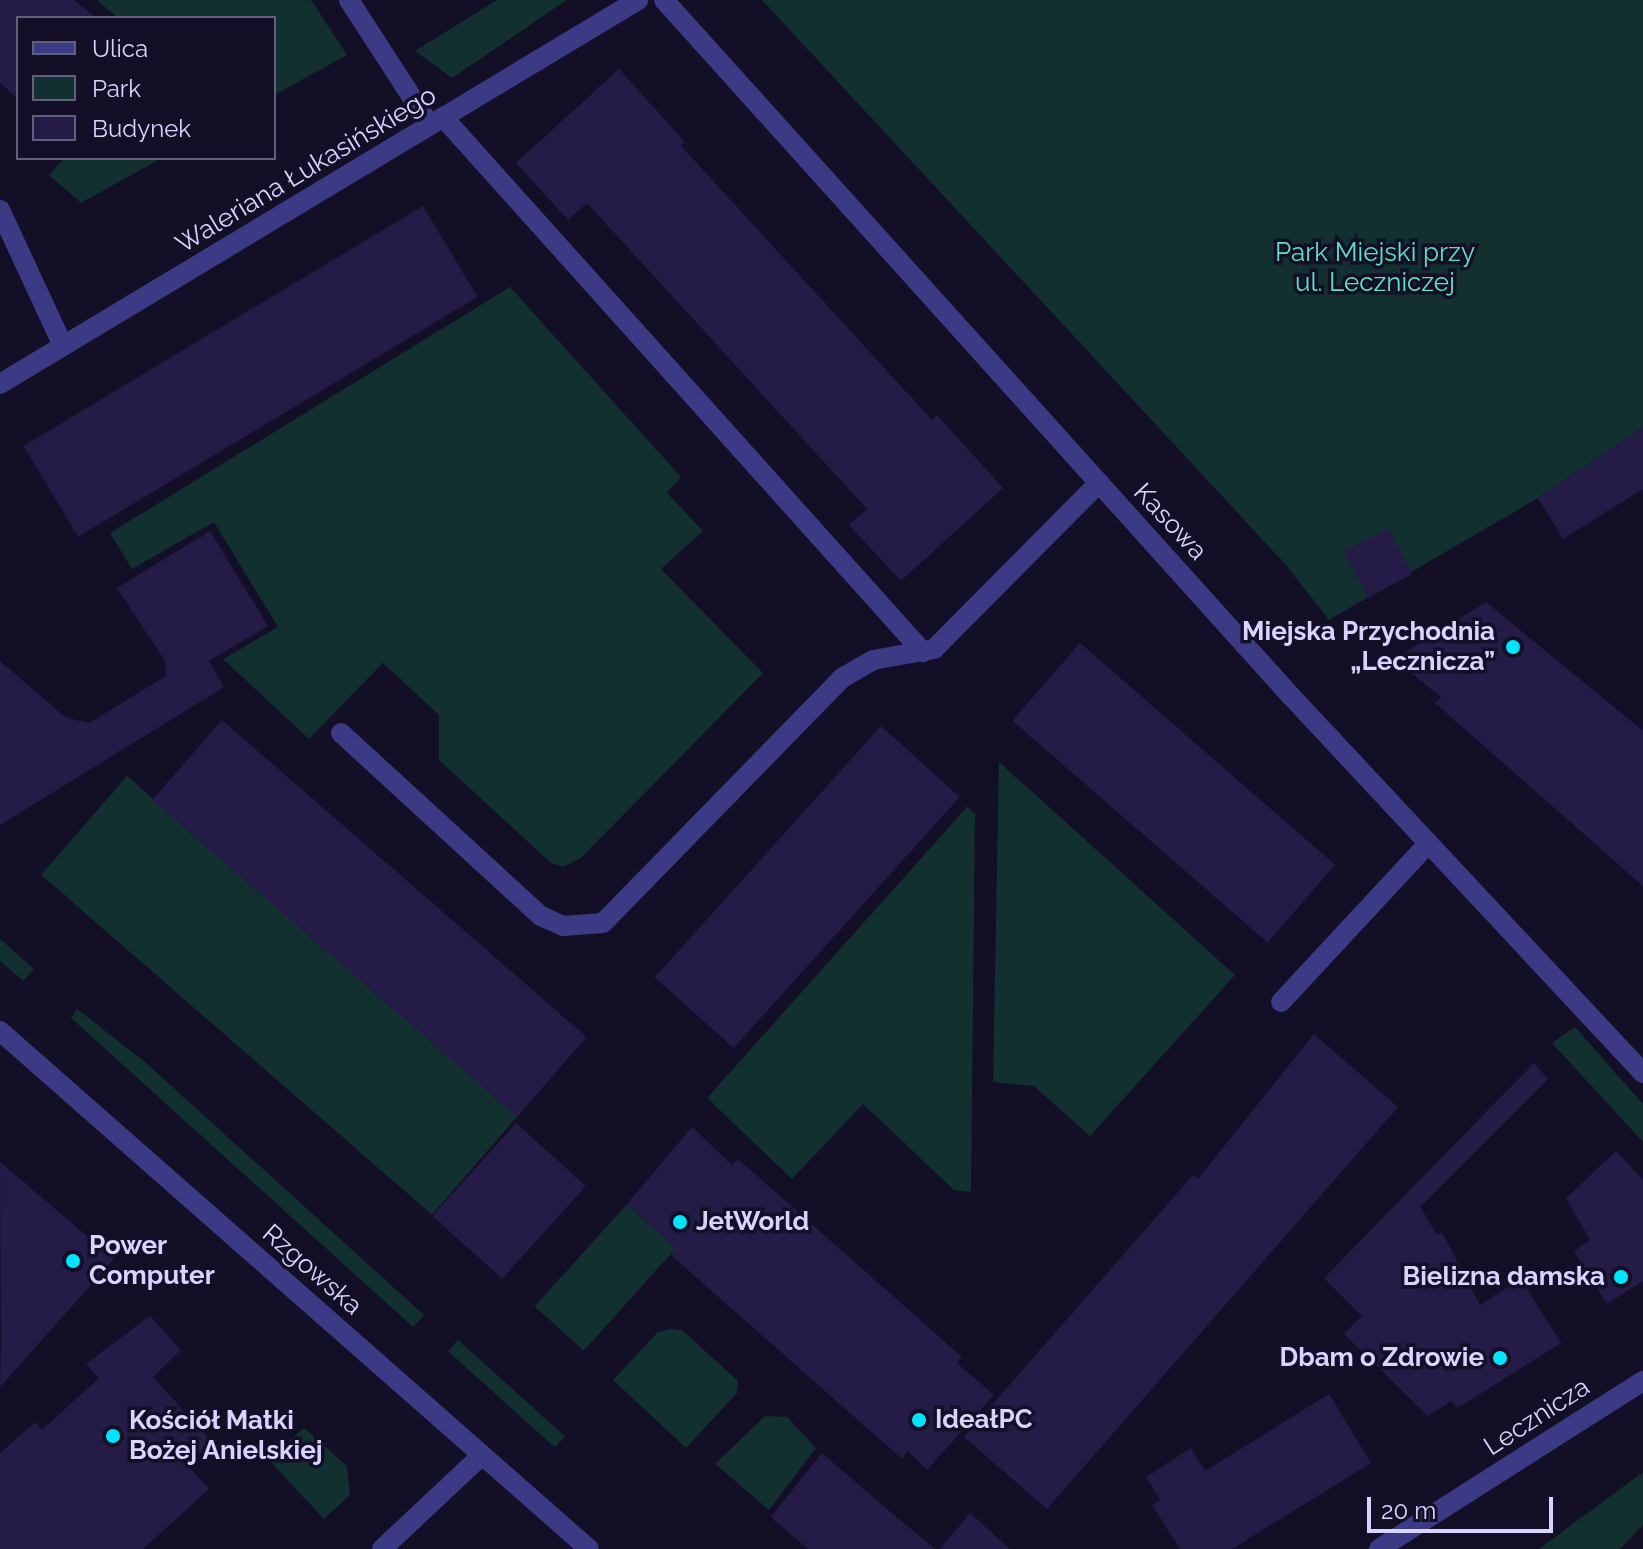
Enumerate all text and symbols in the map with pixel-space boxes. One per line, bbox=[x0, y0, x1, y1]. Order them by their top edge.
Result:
legend bbox=[16, 16, 276, 160]
text: Ulica bbox=[92, 34, 148, 63]
text: Park bbox=[92, 74, 141, 103]
street label: Waleriana Łukasińskiego bbox=[170, 80, 442, 260]
text: Budynek bbox=[92, 114, 191, 143]
park label: Park Miejski przy ul. Leczniczej bbox=[1275, 237, 1475, 298]
street label: Kasowa bbox=[1127, 477, 1213, 567]
place label: Miejska Przychodnia „Lecznicza” bbox=[1242, 616, 1495, 678]
marker: Miejska Przychodnia „Lecznicza” bbox=[1502, 636, 1524, 658]
place label: JetWorld bbox=[696, 1206, 809, 1238]
marker: JetWorld bbox=[671, 1213, 689, 1231]
street label: Rzgowska bbox=[256, 1218, 368, 1322]
place label: Power Computer bbox=[89, 1230, 215, 1292]
marker: Power Computer bbox=[64, 1252, 82, 1270]
place label: Bielizna damska bbox=[1403, 1261, 1605, 1293]
marker: Bielizna damska bbox=[1612, 1268, 1630, 1286]
place label: Dbam o Zdrowie bbox=[1280, 1342, 1484, 1374]
marker: Dbam o Zdrowie bbox=[1491, 1349, 1509, 1367]
street label: Lecznicza bbox=[1478, 1371, 1596, 1463]
place label: IdeałPC bbox=[935, 1404, 1032, 1436]
place label: Kościół Matki Bożej Anielskiej bbox=[129, 1405, 323, 1466]
marker: IdeałPC bbox=[910, 1411, 928, 1429]
marker: Kościół Matki Bożej Anielskiej bbox=[104, 1427, 122, 1445]
scale bar bbox=[1371, 1481, 1557, 1531]
text: 20 m bbox=[1381, 1496, 1436, 1525]

